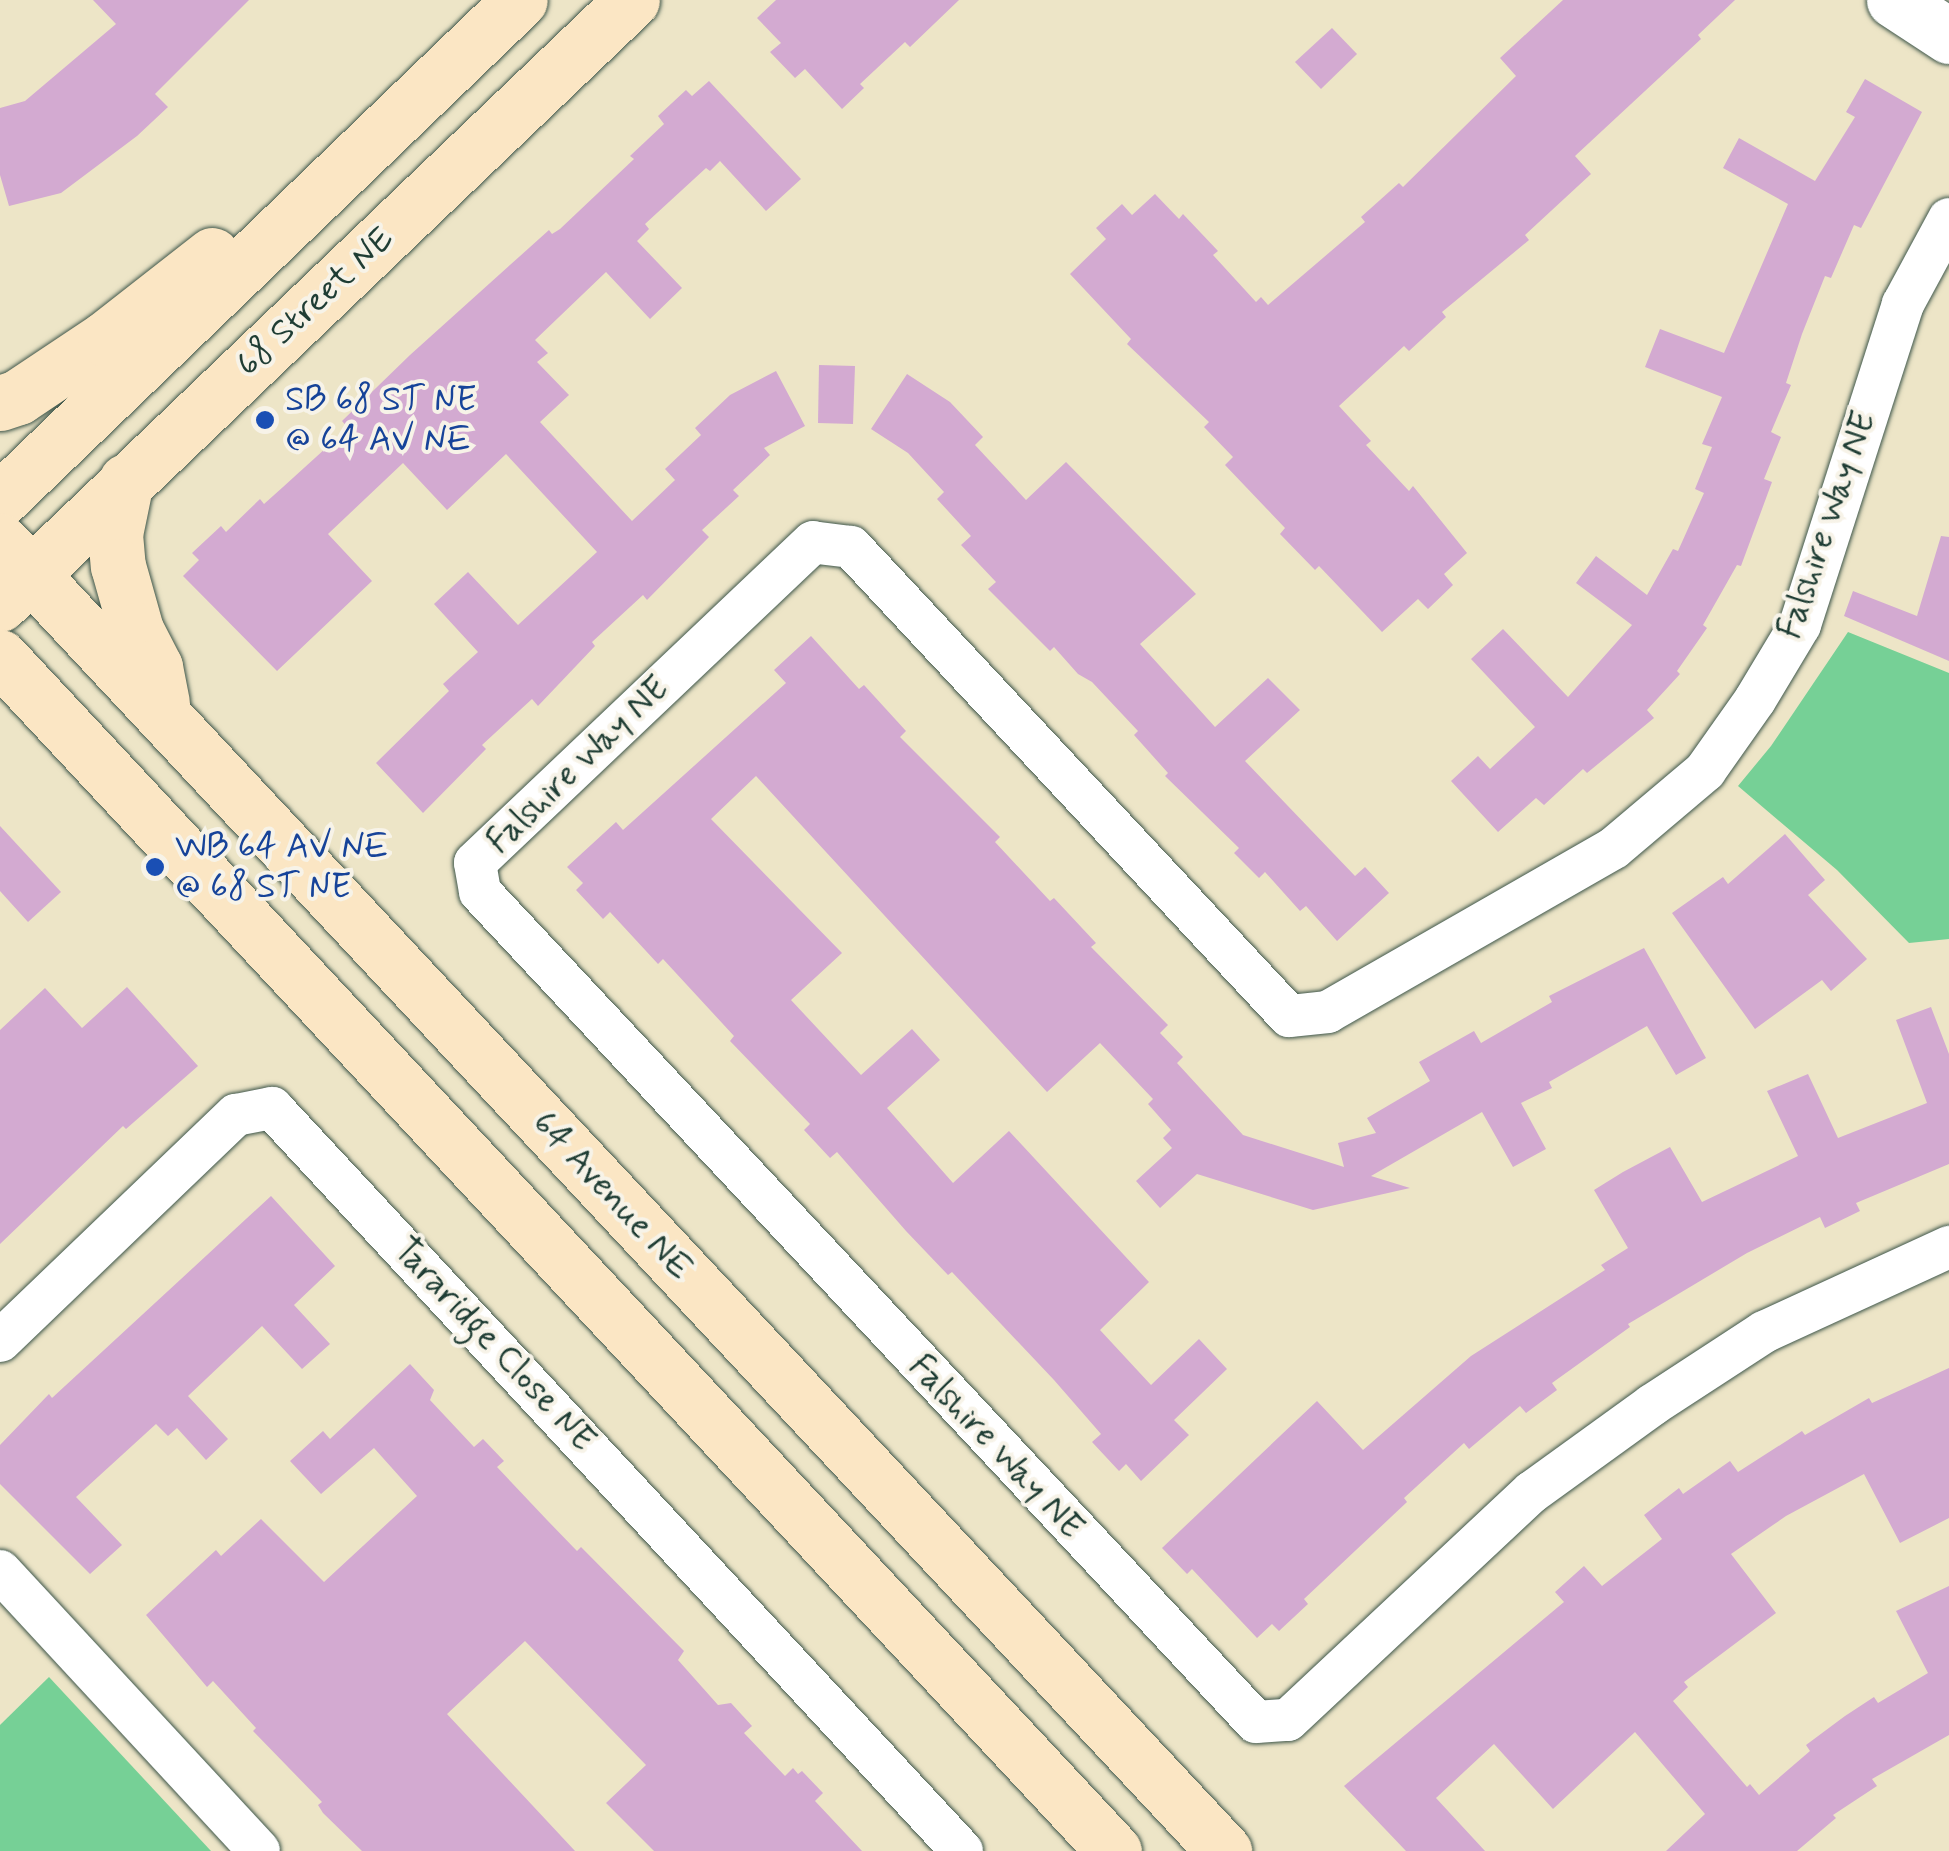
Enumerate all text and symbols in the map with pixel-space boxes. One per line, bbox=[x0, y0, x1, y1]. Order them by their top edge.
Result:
street label: 68 Street NE bbox=[228, 218, 402, 386]
place label: SB 68 ST NE @ 64 AV NE bbox=[285, 379, 477, 461]
street label: Falshire Way NE bbox=[1768, 404, 1886, 646]
marker: SB 68 ST NE @ 64 AV NE bbox=[254, 409, 276, 431]
street label: Falshire Way NE bbox=[476, 666, 680, 864]
place label: WB 64 AV NE @ 68 ST NE bbox=[175, 826, 385, 908]
marker: WB 64 AV NE @ 68 ST NE bbox=[144, 856, 166, 878]
street label: 64 Avenue NE bbox=[525, 1104, 699, 1288]
street label: Tararidge Close NE bbox=[384, 1229, 604, 1461]
street label: Falshire Way NE bbox=[898, 1344, 1094, 1550]

